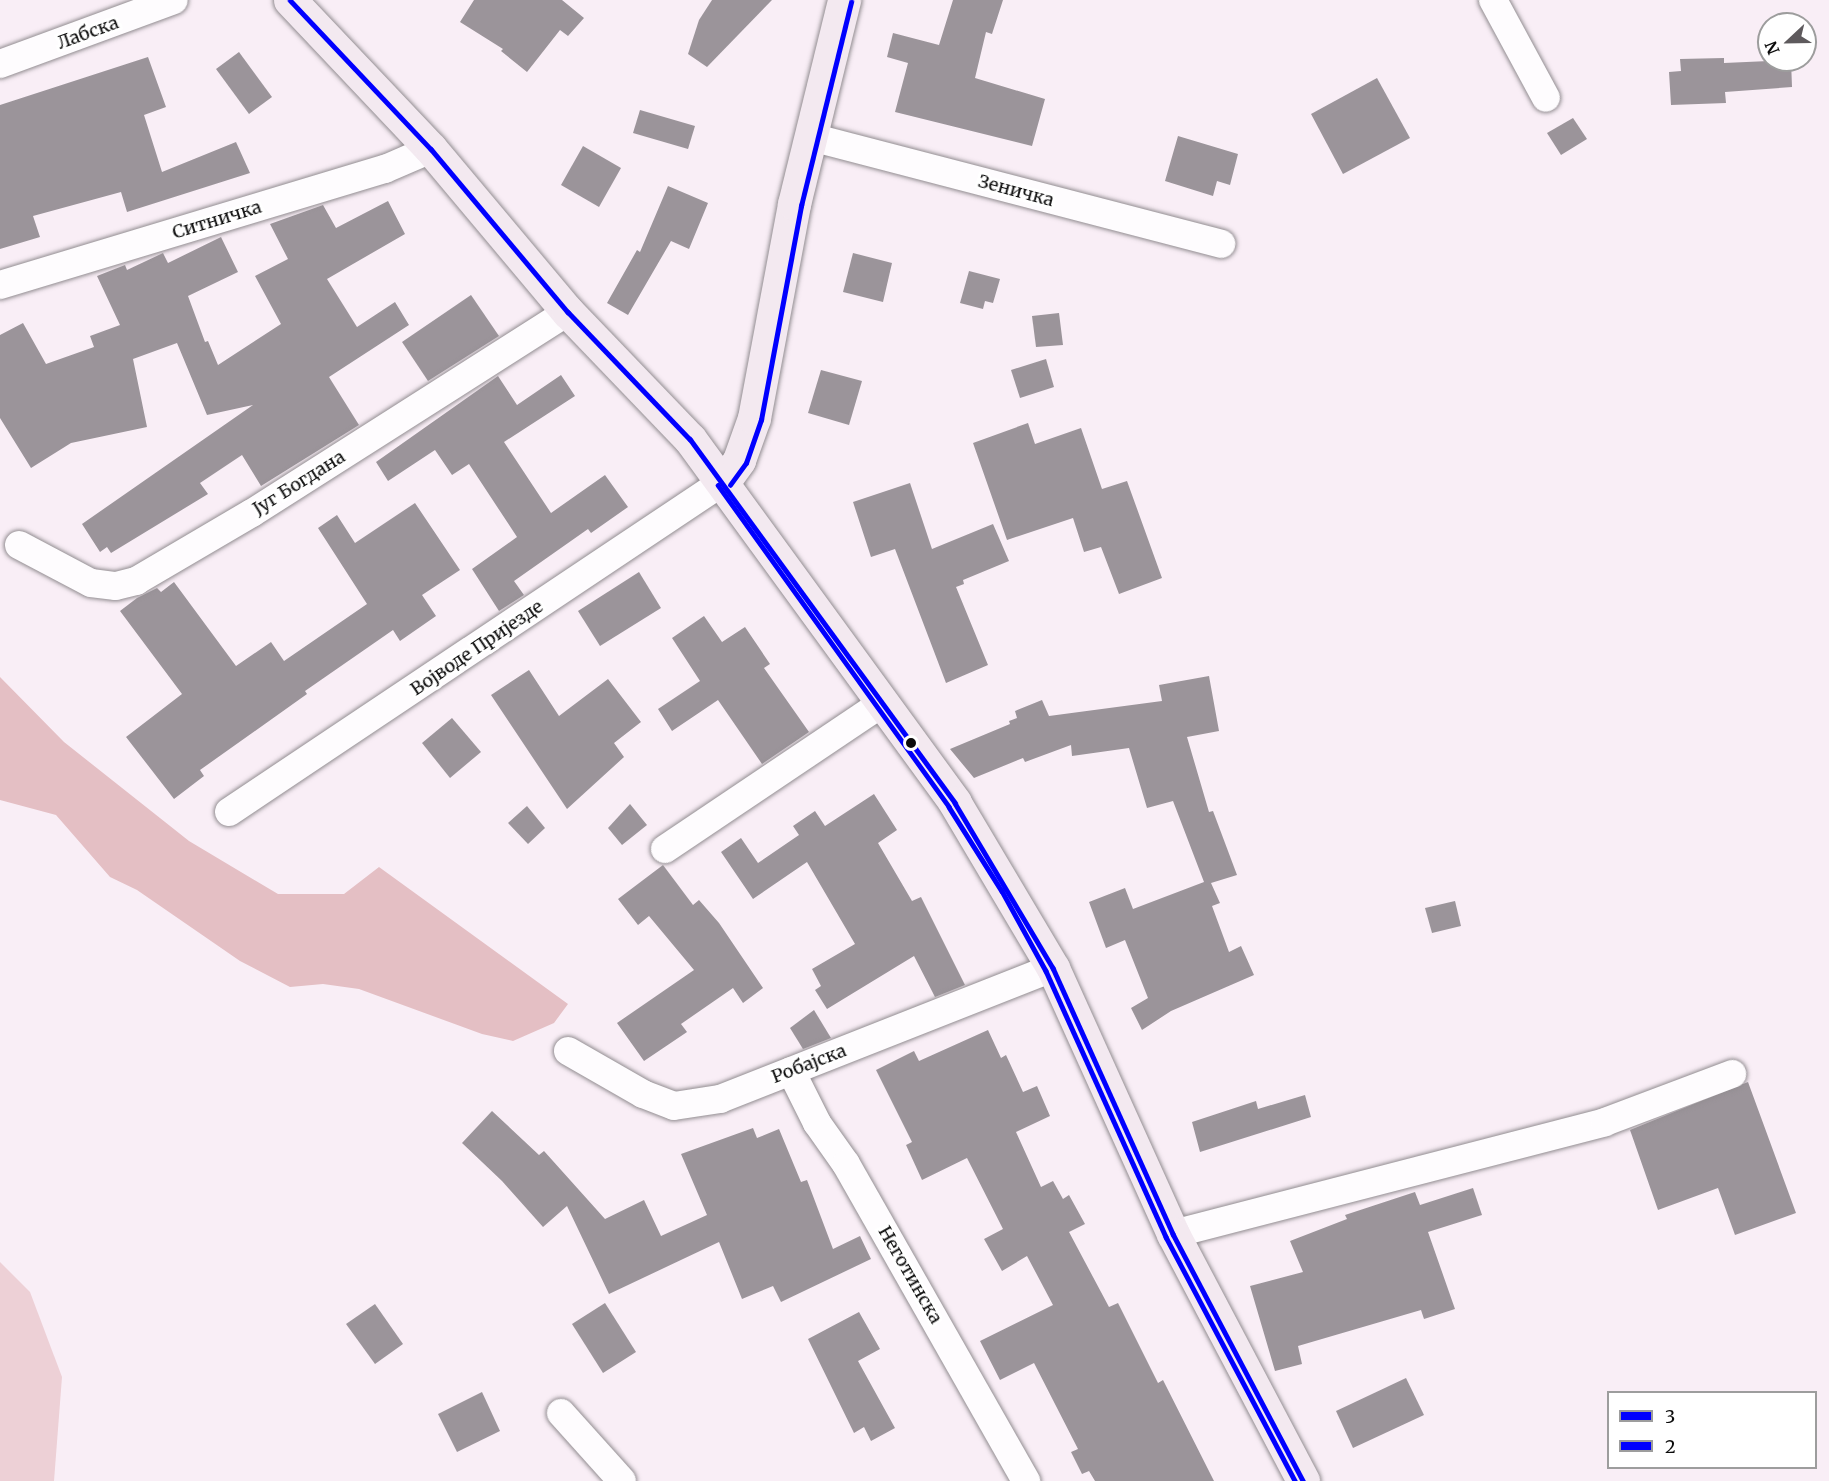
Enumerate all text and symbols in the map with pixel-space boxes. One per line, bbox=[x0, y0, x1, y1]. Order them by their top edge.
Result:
street label: Лабска bbox=[54, 12, 122, 54]
north arrow bbox=[1757, 12, 1817, 72]
text: N bbox=[1761, 38, 1784, 58]
street label: Зеничка bbox=[976, 171, 1056, 211]
street label: Ситничка bbox=[170, 196, 264, 244]
street label: Југ Богдана bbox=[249, 446, 349, 520]
street label: Војводе Пријезде bbox=[407, 596, 547, 700]
unlabelled marker bbox=[905, 737, 917, 749]
street label: Робајска bbox=[769, 1040, 849, 1088]
street label: Неготинска bbox=[873, 1222, 947, 1328]
legend bbox=[1607, 1391, 1817, 1469]
text: 3 bbox=[1665, 1405, 1675, 1428]
text: 2 bbox=[1665, 1435, 1676, 1458]

